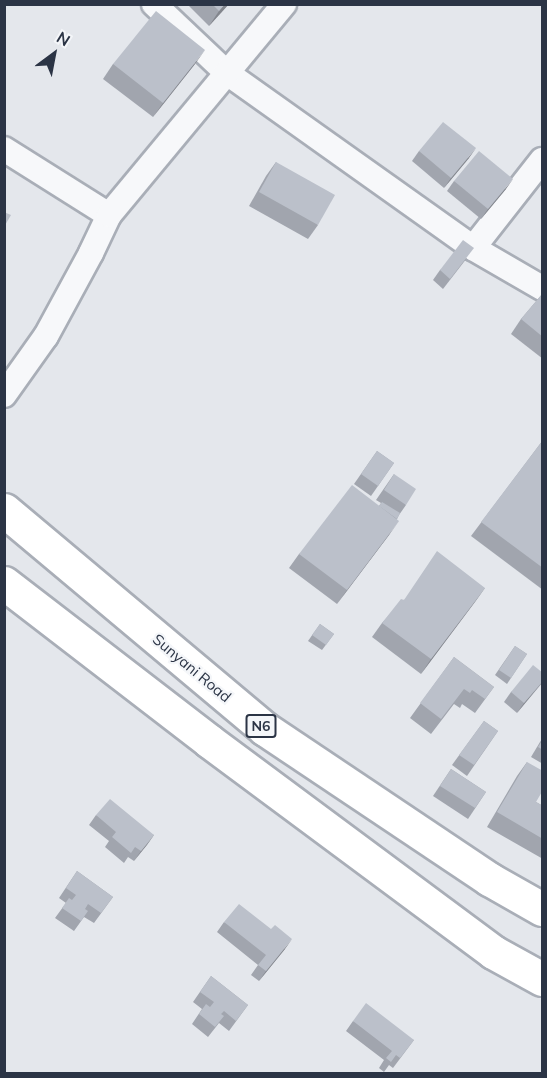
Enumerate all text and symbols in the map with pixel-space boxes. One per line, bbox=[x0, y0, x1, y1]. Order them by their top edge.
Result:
north arrow bbox=[24, 24, 84, 84]
text: N bbox=[53, 27, 74, 50]
street label: Sunyani Road bbox=[149, 630, 235, 706]
road number: N6 bbox=[244, 715, 278, 737]

